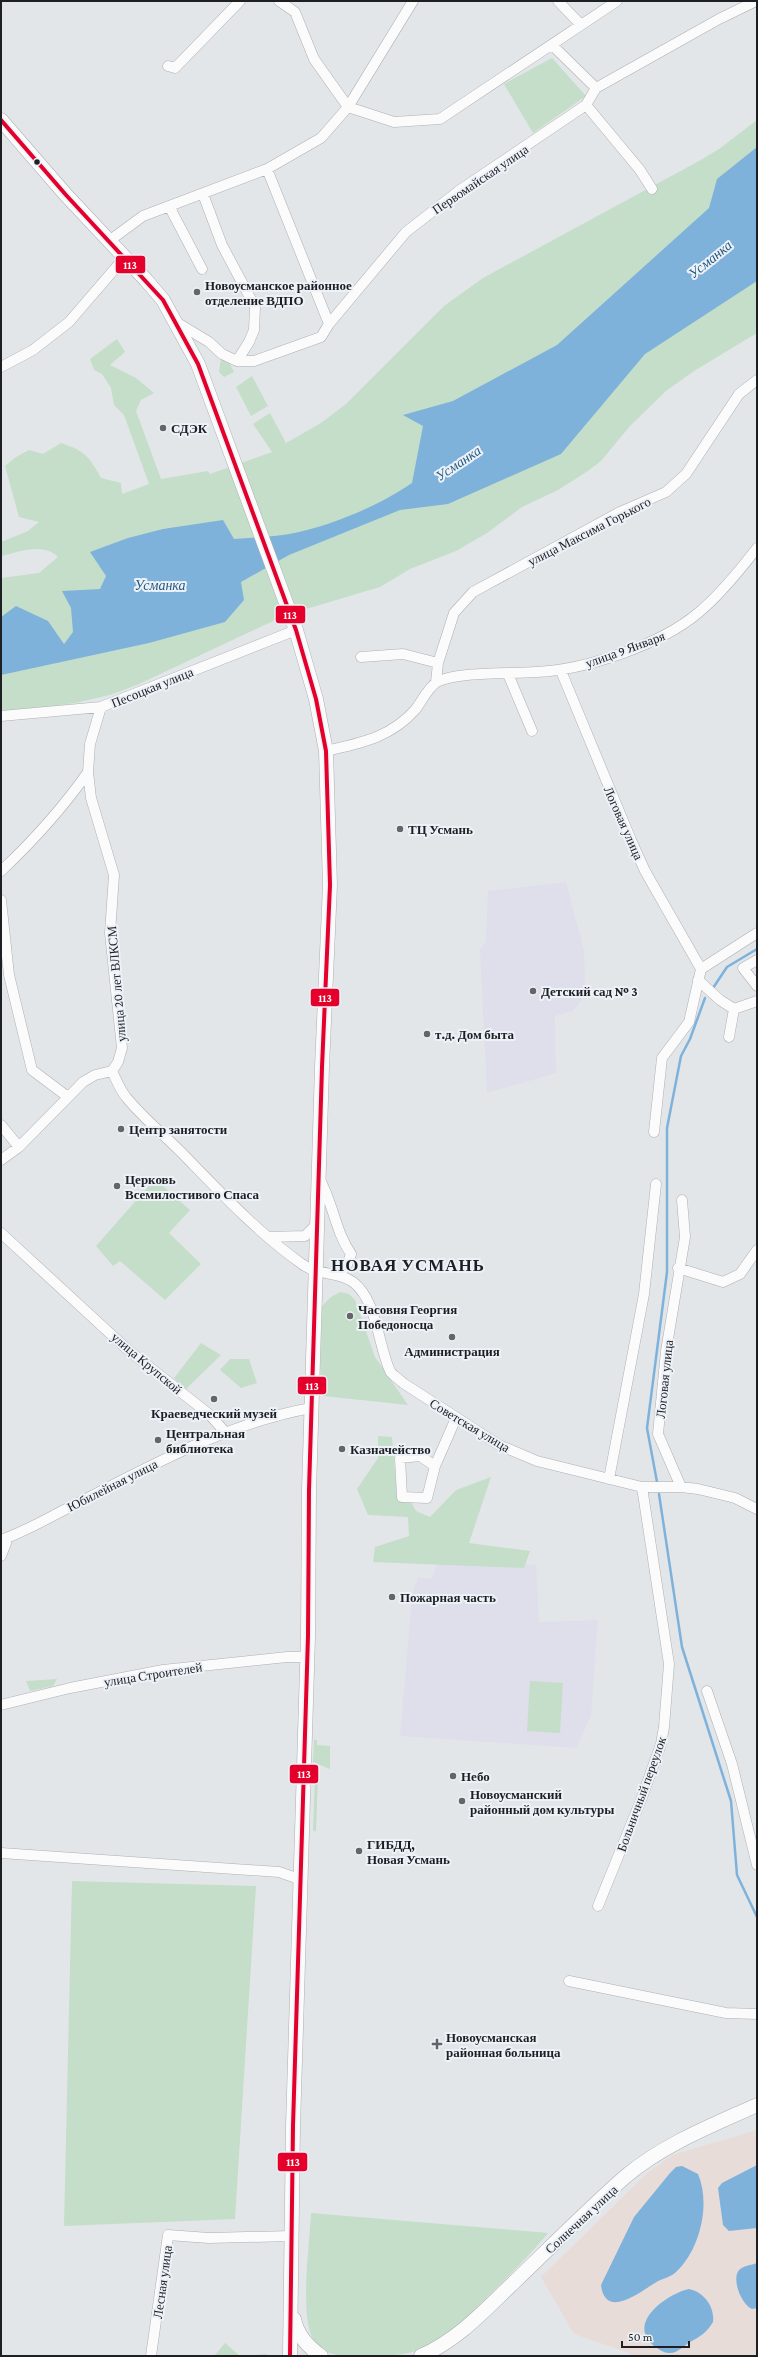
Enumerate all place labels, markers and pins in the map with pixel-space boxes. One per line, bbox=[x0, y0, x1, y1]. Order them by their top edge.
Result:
unlabelled marker bbox=[32, 157, 42, 167]
place label: Новоусманское районное отделение ВДПО bbox=[205, 278, 352, 308]
marker: Новоусманское районное отделение ВДПО bbox=[192, 287, 202, 297]
place label: СДЭК bbox=[171, 421, 208, 436]
marker: СДЭК bbox=[158, 423, 168, 433]
place label: ТЦ Усмань bbox=[408, 822, 473, 837]
marker: ТЦ Усмань bbox=[395, 824, 405, 834]
place label: Детский сад № 3 bbox=[541, 984, 638, 999]
marker: Детский сад № 3 bbox=[528, 986, 538, 996]
place label: т.д. Дом быта bbox=[435, 1027, 514, 1042]
marker: т.д. Дом быта bbox=[422, 1029, 432, 1039]
place label: Центр занятости bbox=[129, 1122, 228, 1137]
marker: Центр занятости bbox=[116, 1124, 126, 1134]
place label: Церковь Всемилостивого Спаса bbox=[125, 1172, 259, 1202]
marker: Церковь Всемилостивого Спаса bbox=[112, 1181, 122, 1191]
place label: Часовня Георгия Победоносца bbox=[358, 1302, 457, 1332]
marker: Часовня Георгия Победоносца bbox=[345, 1311, 355, 1321]
marker: Администрация bbox=[447, 1332, 457, 1342]
place label: Администрация bbox=[404, 1344, 500, 1359]
marker: Краеведческий музей bbox=[209, 1394, 219, 1404]
place label: Краеведческий музей bbox=[151, 1406, 277, 1421]
place label: Центральная библиотека bbox=[166, 1426, 245, 1456]
marker: Центральная библиотека bbox=[153, 1435, 163, 1445]
place label: Казначейство bbox=[350, 1442, 431, 1457]
marker: Казначейство bbox=[337, 1444, 347, 1454]
place label: Пожарная часть bbox=[400, 1590, 496, 1605]
marker: Пожарная часть bbox=[387, 1592, 397, 1602]
place label: Небо bbox=[461, 1769, 490, 1784]
marker: Небо bbox=[448, 1771, 458, 1781]
place label: Новоусманский районный дом культуры bbox=[470, 1787, 614, 1817]
marker: Новоусманский районный дом культуры bbox=[457, 1796, 467, 1806]
place label: ГИБДД, Новая Усмань bbox=[367, 1837, 450, 1867]
marker: ГИБДД, Новая Усмань bbox=[354, 1846, 364, 1856]
place label: Новоусманская районная больница bbox=[446, 2030, 561, 2060]
marker: Новоусманская районная больница bbox=[431, 2038, 443, 2050]

